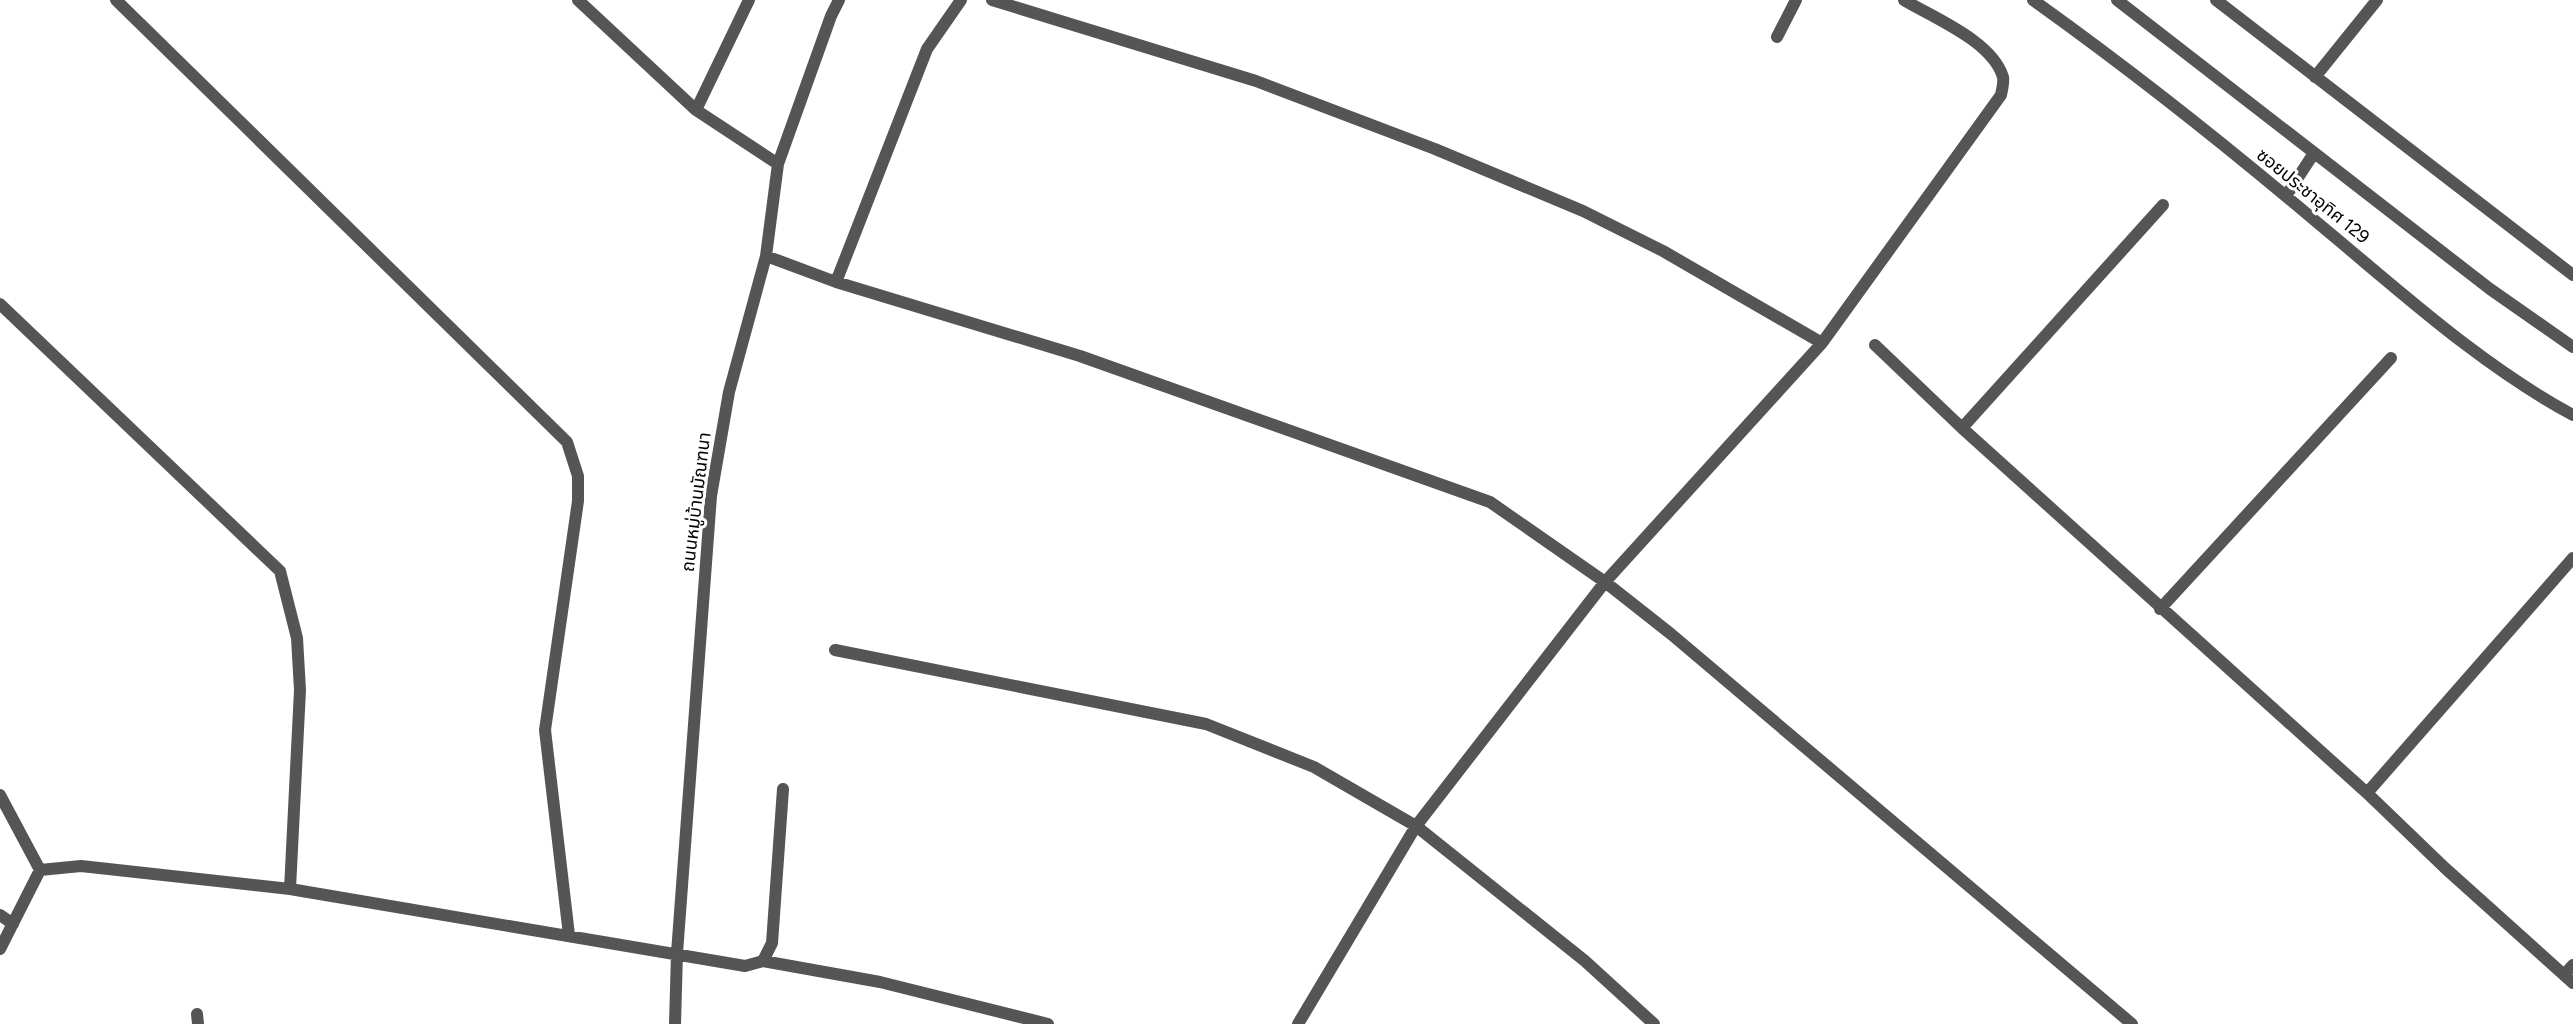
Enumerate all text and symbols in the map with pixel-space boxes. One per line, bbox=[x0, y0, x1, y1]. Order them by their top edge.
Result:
street label: ซอยประชาอุทิศ 129 bbox=[2252, 144, 2374, 248]
street label: ถนนหมู่บ้านมัณฑนา bbox=[677, 431, 716, 573]

